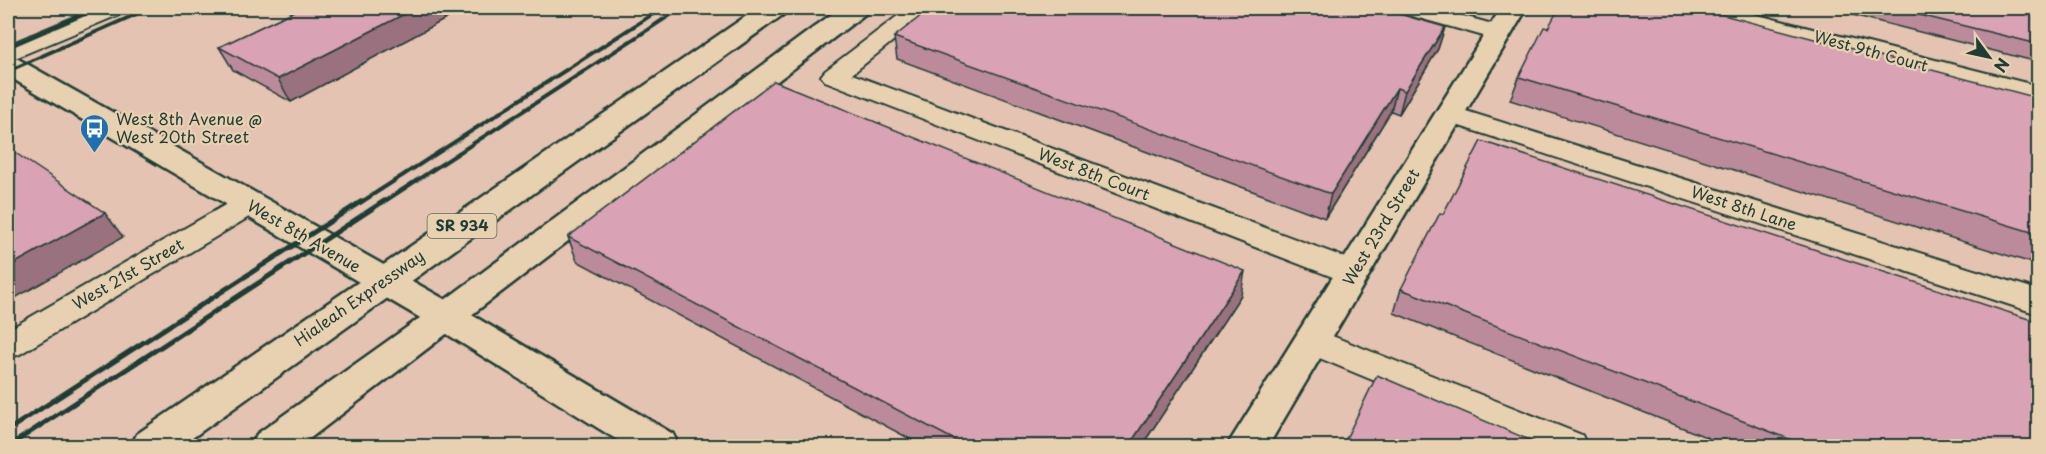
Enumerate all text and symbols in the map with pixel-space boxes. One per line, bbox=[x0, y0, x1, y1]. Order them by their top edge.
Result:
street label: West 9th Court bbox=[1811, 23, 1932, 77]
north arrow bbox=[1959, 27, 2019, 87]
text: N bbox=[1989, 54, 2016, 78]
place label: West 8th Avenue @ West 20th Street bbox=[116, 106, 262, 148]
bus stop icon: West 8th Avenue @ West 20th Street bbox=[79, 112, 111, 154]
street label: West 8th Court bbox=[1035, 141, 1154, 206]
street label: West 23rd Street bbox=[1336, 163, 1425, 290]
street label: West 8th Lane bbox=[1688, 179, 1800, 235]
street label: West 8th Avenue bbox=[243, 193, 366, 278]
road number: SR 934 bbox=[428, 214, 496, 238]
street label: West 21st Street bbox=[67, 231, 188, 315]
street label: Hialeah Expressway bbox=[288, 243, 429, 351]

